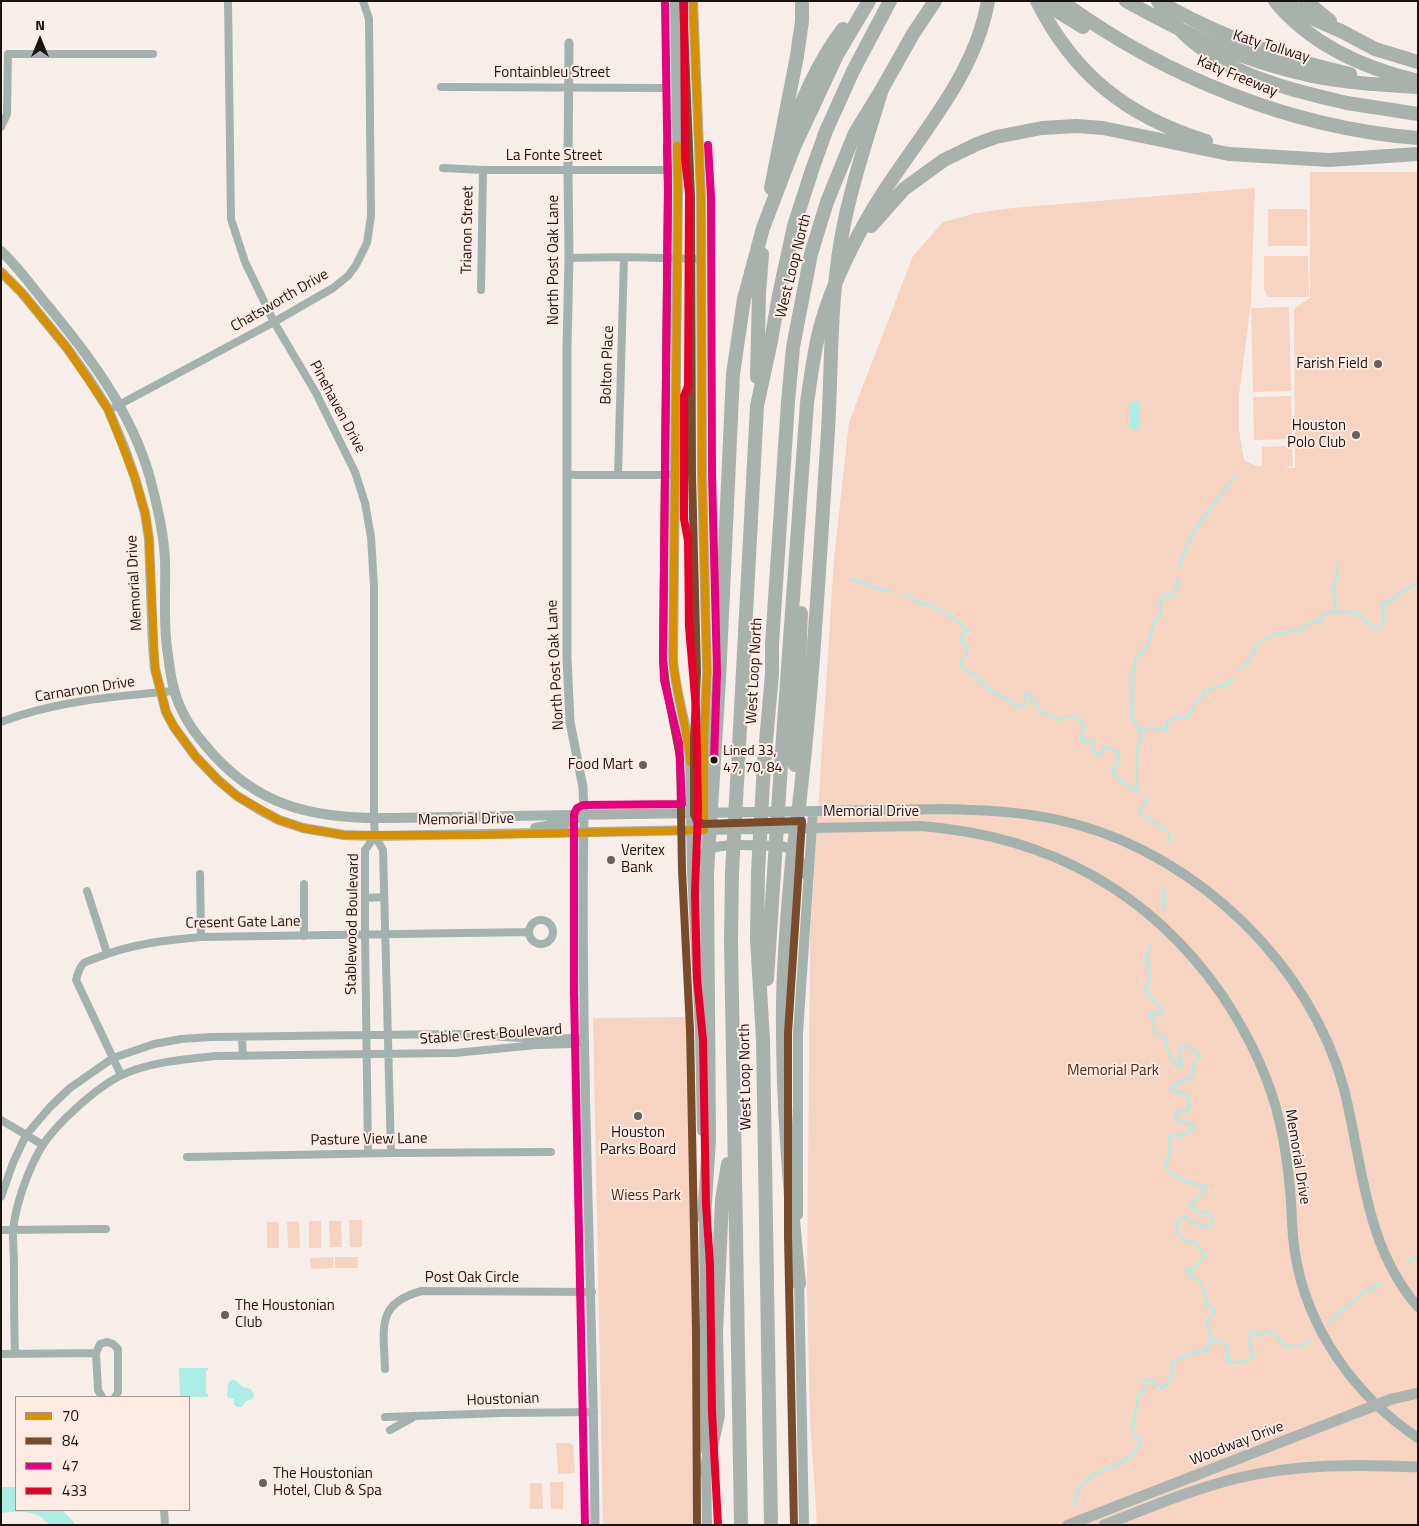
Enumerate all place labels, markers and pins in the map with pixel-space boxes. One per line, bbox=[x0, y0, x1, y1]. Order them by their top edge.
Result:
place label: Farish Field bbox=[1296, 355, 1368, 373]
marker: Farish Field bbox=[1372, 358, 1384, 370]
place label: Houston Polo Club bbox=[1287, 417, 1346, 452]
marker: Houston Polo Club bbox=[1350, 429, 1362, 441]
place label: Lined 33, 47, 70, 84 bbox=[723, 744, 782, 776]
marker: Lined 33, 47, 70, 84 bbox=[709, 755, 719, 765]
place label: Food Mart bbox=[568, 756, 633, 774]
marker: Food Mart bbox=[637, 759, 649, 771]
place label: Veritex Bank bbox=[621, 842, 665, 877]
marker: Veritex Bank bbox=[605, 854, 617, 866]
marker: Houston Parks Board bbox=[632, 1110, 644, 1122]
place label: Houston Parks Board bbox=[600, 1124, 676, 1159]
place label: The Houstonian Club bbox=[235, 1297, 335, 1332]
marker: The Houstonian Club bbox=[219, 1309, 231, 1321]
place label: The Houstonian Hotel, Club & Spa bbox=[273, 1465, 382, 1500]
marker: The Houstonian Hotel, Club & Spa bbox=[257, 1477, 269, 1489]

